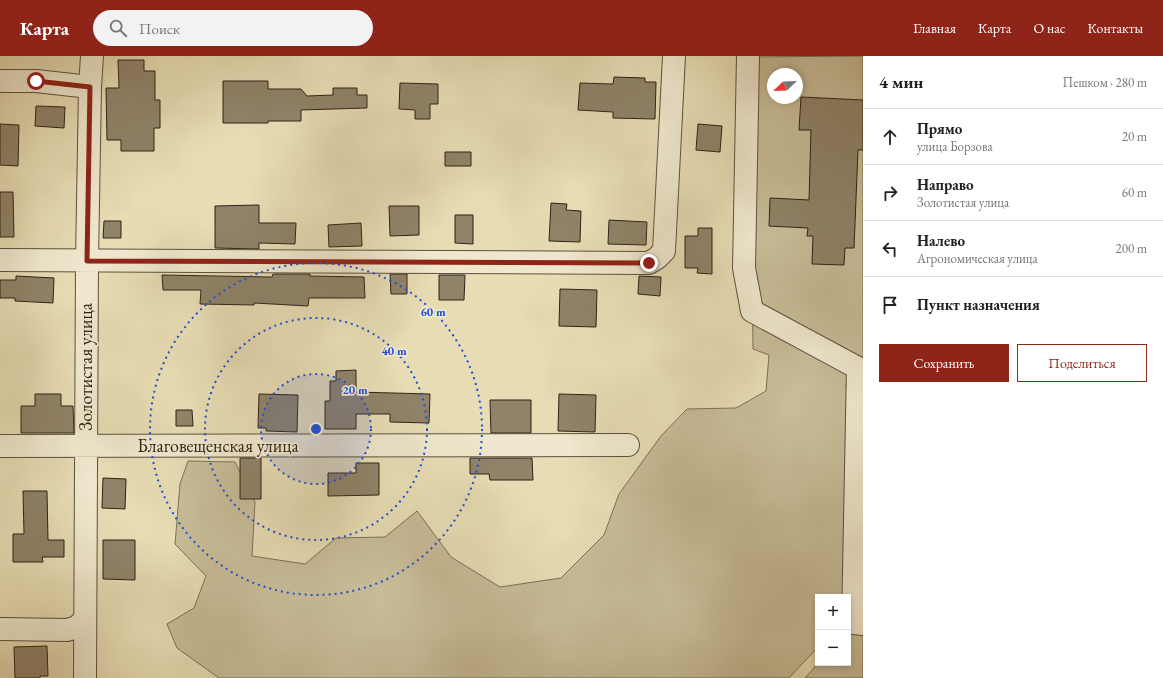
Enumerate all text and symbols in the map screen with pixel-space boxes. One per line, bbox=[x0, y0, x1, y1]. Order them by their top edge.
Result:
search box bbox=[93, 10, 373, 46]
text: Карта bbox=[20, 16, 69, 41]
icon: search bbox=[107, 17, 129, 39]
text: Поиск bbox=[139, 19, 180, 38]
text: Главная bbox=[913, 19, 956, 37]
text: Карта bbox=[978, 19, 1011, 37]
text: О нас bbox=[1033, 19, 1065, 37]
text: Контакты bbox=[1087, 19, 1143, 37]
north arrow bbox=[767, 68, 803, 104]
text: 4 мин bbox=[879, 71, 923, 93]
route start bbox=[27, 72, 45, 90]
text: Пешком · 280 m bbox=[1063, 74, 1147, 91]
text: Прямо bbox=[917, 119, 962, 138]
icon: ahead bbox=[879, 126, 901, 148]
text: 20 m bbox=[1122, 128, 1147, 145]
text: улица Борзова bbox=[917, 138, 993, 155]
text: Направо bbox=[917, 175, 974, 194]
icon: right bbox=[879, 182, 901, 204]
text: 60 m bbox=[1122, 184, 1147, 201]
text: Золотистая улица bbox=[917, 194, 1009, 211]
text: Налево bbox=[917, 231, 965, 250]
icon: left bbox=[879, 238, 901, 260]
text: 200 m bbox=[1116, 240, 1147, 257]
text: Агрономическая улица bbox=[917, 250, 1038, 267]
route end bbox=[640, 254, 658, 272]
icon: arrive bbox=[879, 294, 901, 316]
text: Пункт назначения bbox=[917, 295, 1040, 314]
street label: Золотистая улица bbox=[74, 302, 97, 431]
text: 60 m bbox=[420, 304, 446, 320]
text: 40 m bbox=[381, 343, 407, 359]
button: Сохранить bbox=[879, 344, 1009, 382]
button: Поделиться bbox=[1017, 344, 1147, 382]
text: 20 m bbox=[342, 382, 368, 398]
centre of rings bbox=[309, 422, 323, 436]
street label: Благовещенская улица bbox=[137, 434, 300, 457]
map controls bbox=[815, 594, 851, 666]
button: + bbox=[815, 594, 851, 630]
button: − bbox=[815, 630, 851, 666]

